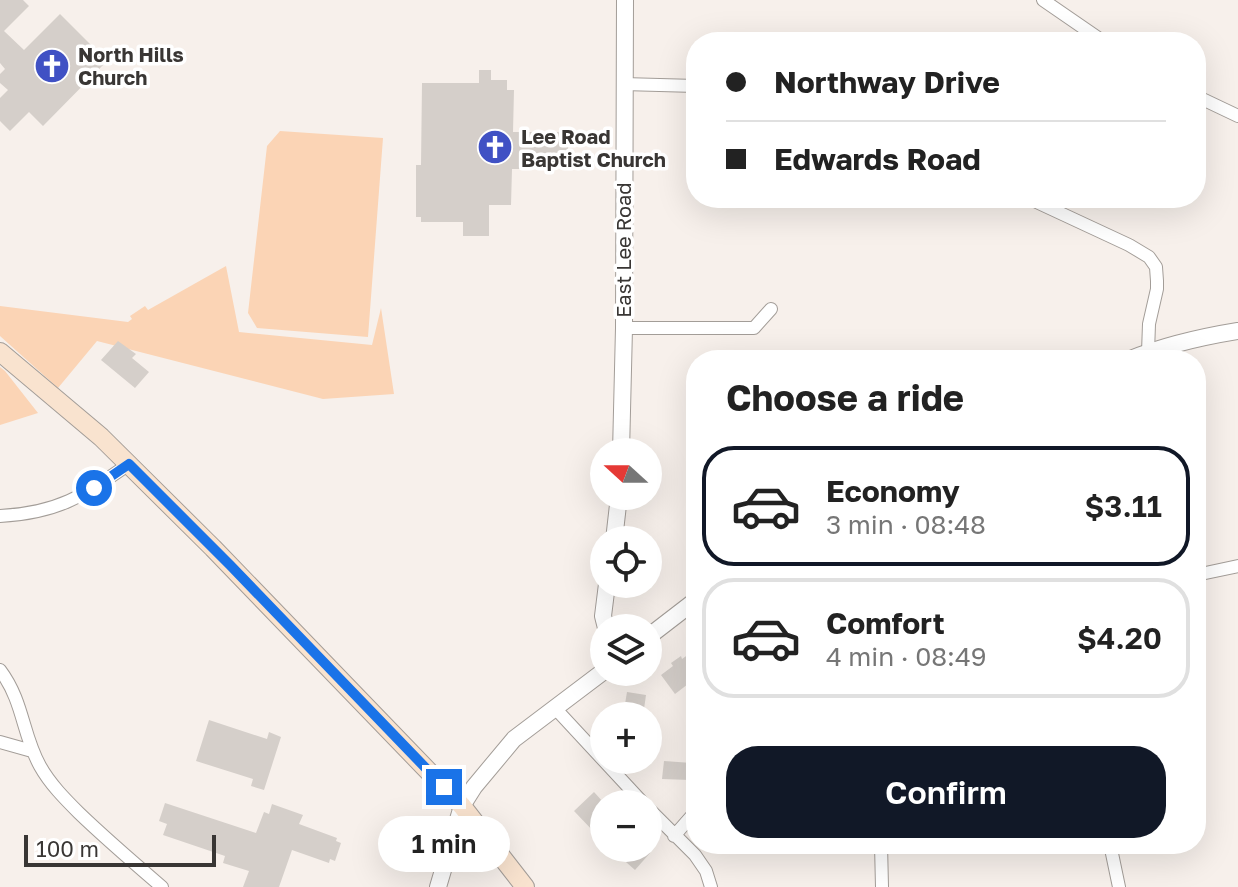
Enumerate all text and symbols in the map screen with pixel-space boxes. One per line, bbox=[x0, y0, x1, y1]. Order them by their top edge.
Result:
place label: North Hills Church bbox=[78, 42, 184, 89]
church icon: North Hills Church bbox=[33, 47, 71, 85]
text: Northway Drive bbox=[774, 64, 1000, 100]
place label: Lee Road Baptist Church bbox=[521, 124, 666, 171]
church icon: Lee Road Baptist Church bbox=[476, 128, 514, 166]
text: Edwards Road bbox=[774, 141, 981, 177]
street label: East Lee Road bbox=[611, 182, 635, 318]
text: Choose a ride bbox=[726, 376, 964, 419]
north arrow bbox=[590, 438, 662, 510]
map controls bbox=[590, 438, 662, 862]
route start bbox=[76, 470, 112, 506]
icon: car bbox=[730, 470, 802, 542]
text: Economy bbox=[826, 473, 960, 509]
text: $3.11 bbox=[1085, 488, 1162, 524]
text: 3 min · 08:48 bbox=[826, 509, 986, 540]
button: locate bbox=[590, 526, 662, 598]
icon: car bbox=[730, 602, 802, 674]
text: Comfort bbox=[826, 605, 945, 641]
button: layers bbox=[590, 614, 662, 686]
text: $4.20 bbox=[1077, 620, 1162, 656]
text: 4 min · 08:49 bbox=[826, 641, 987, 672]
button: + bbox=[590, 702, 662, 774]
button: Confirm bbox=[726, 746, 1166, 838]
route end bbox=[426, 769, 462, 805]
button: − bbox=[590, 790, 662, 862]
callout: 1 min bbox=[378, 815, 510, 871]
text: 1 min bbox=[411, 828, 477, 859]
scale bar bbox=[24, 831, 216, 867]
text: 100 m bbox=[36, 835, 99, 862]

